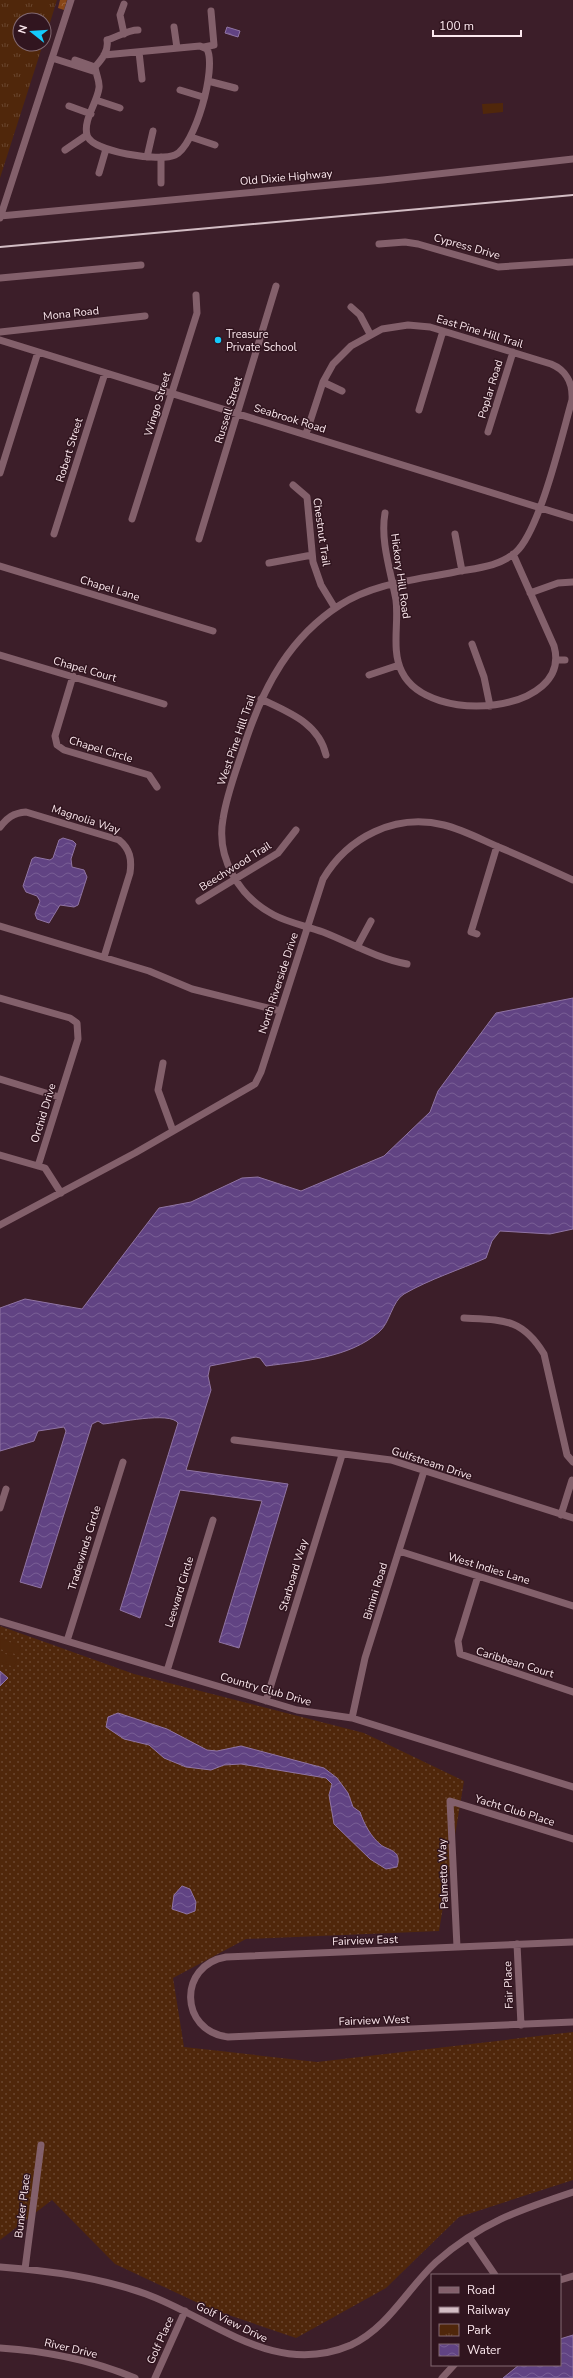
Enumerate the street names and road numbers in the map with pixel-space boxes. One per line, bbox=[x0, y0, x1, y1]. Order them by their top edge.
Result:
street label: Old Dixie Highway bbox=[239, 166, 333, 189]
street label: Cypress Drive bbox=[432, 230, 502, 263]
street label: Mona Road bbox=[42, 303, 100, 324]
street label: East Pine Hill Trail bbox=[435, 311, 526, 352]
street label: Poplar Road bbox=[474, 358, 507, 420]
street label: Wingo Street bbox=[141, 370, 174, 438]
street label: Russell Street bbox=[211, 375, 246, 445]
street label: Seabrook Road bbox=[252, 400, 328, 437]
street label: Robert Street bbox=[53, 416, 86, 484]
street label: Chestnut Trail bbox=[309, 497, 334, 568]
street label: Hickory Hill Road bbox=[387, 532, 414, 620]
street label: Chapel Lane bbox=[78, 572, 142, 605]
street label: Chapel Court bbox=[51, 653, 118, 686]
street label: West Pine Hill Trail bbox=[214, 692, 259, 788]
street label: Chapel Circle bbox=[67, 733, 135, 766]
street label: Magnolia Way bbox=[50, 801, 122, 838]
street label: Beechwood Trail bbox=[196, 838, 275, 895]
street label: North Riverside Drive bbox=[255, 930, 302, 1036]
street label: Orchid Drive bbox=[27, 1081, 60, 1145]
street label: Gulfstream Drive bbox=[390, 1443, 474, 1484]
street label: Tradewinds Circle bbox=[64, 1504, 105, 1593]
street label: Starboard Way bbox=[275, 1537, 312, 1613]
street label: West Indies Lane bbox=[446, 1549, 532, 1588]
street label: Leeward Circle bbox=[162, 1555, 197, 1630]
street label: Bimini Road bbox=[360, 1561, 391, 1622]
street label: Caribbean Court bbox=[474, 1644, 556, 1681]
street label: Country Club Drive bbox=[218, 1669, 313, 1710]
street label: Yacht Club Place bbox=[472, 1791, 557, 1830]
street label: Palmetto Way bbox=[435, 1838, 452, 1909]
street label: Fairview East bbox=[332, 1932, 398, 1949]
street label: Fair Place bbox=[500, 1961, 517, 2009]
street label: Fairview West bbox=[338, 2012, 410, 2029]
street label: Bunker Place bbox=[11, 2173, 34, 2239]
street label: Golf View Drive bbox=[194, 2299, 270, 2346]
street label: Golf Place bbox=[143, 2314, 178, 2366]
street label: River Drive bbox=[43, 2335, 99, 2362]

